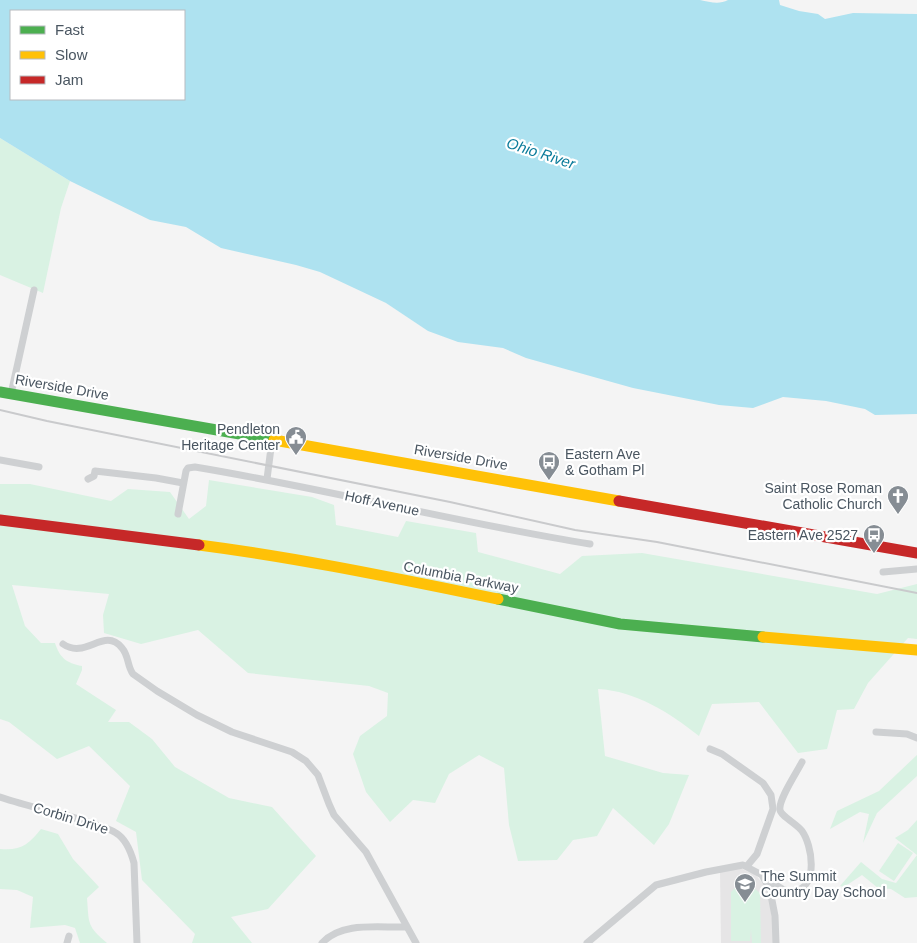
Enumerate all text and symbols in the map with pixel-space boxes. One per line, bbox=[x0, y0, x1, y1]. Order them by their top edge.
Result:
legend bbox=[10, 10, 185, 100]
text: Fast bbox=[55, 21, 85, 38]
text: Slow bbox=[55, 46, 88, 63]
text: Jam bbox=[55, 71, 83, 88]
water label: Ohio River bbox=[505, 134, 578, 172]
street label: Riverside Drive bbox=[14, 371, 110, 403]
place label: Pendleton Heritage Center bbox=[181, 421, 280, 453]
public building icon: Pendleton Heritage Center bbox=[284, 425, 308, 456]
street label: Riverside Drive bbox=[413, 441, 509, 473]
place label: Eastern Ave & Gotham Pl bbox=[565, 446, 644, 478]
bus stop icon: Eastern Ave & Gotham Pl bbox=[537, 450, 561, 481]
place label: Saint Rose Roman Catholic Church bbox=[764, 480, 882, 512]
church icon: Saint Rose Roman Catholic Church bbox=[886, 484, 910, 515]
street label: Hoff Avenue bbox=[343, 487, 421, 519]
bus stop icon: Eastern Ave 2527 bbox=[862, 523, 886, 554]
place label: Eastern Ave 2527 bbox=[748, 527, 858, 543]
street label: Columbia Parkway bbox=[402, 558, 520, 596]
street label: Corbin Drive bbox=[31, 799, 111, 837]
place label: The Summit Country Day School bbox=[761, 868, 886, 900]
school or university icon: The Summit Country Day School bbox=[733, 872, 757, 903]

